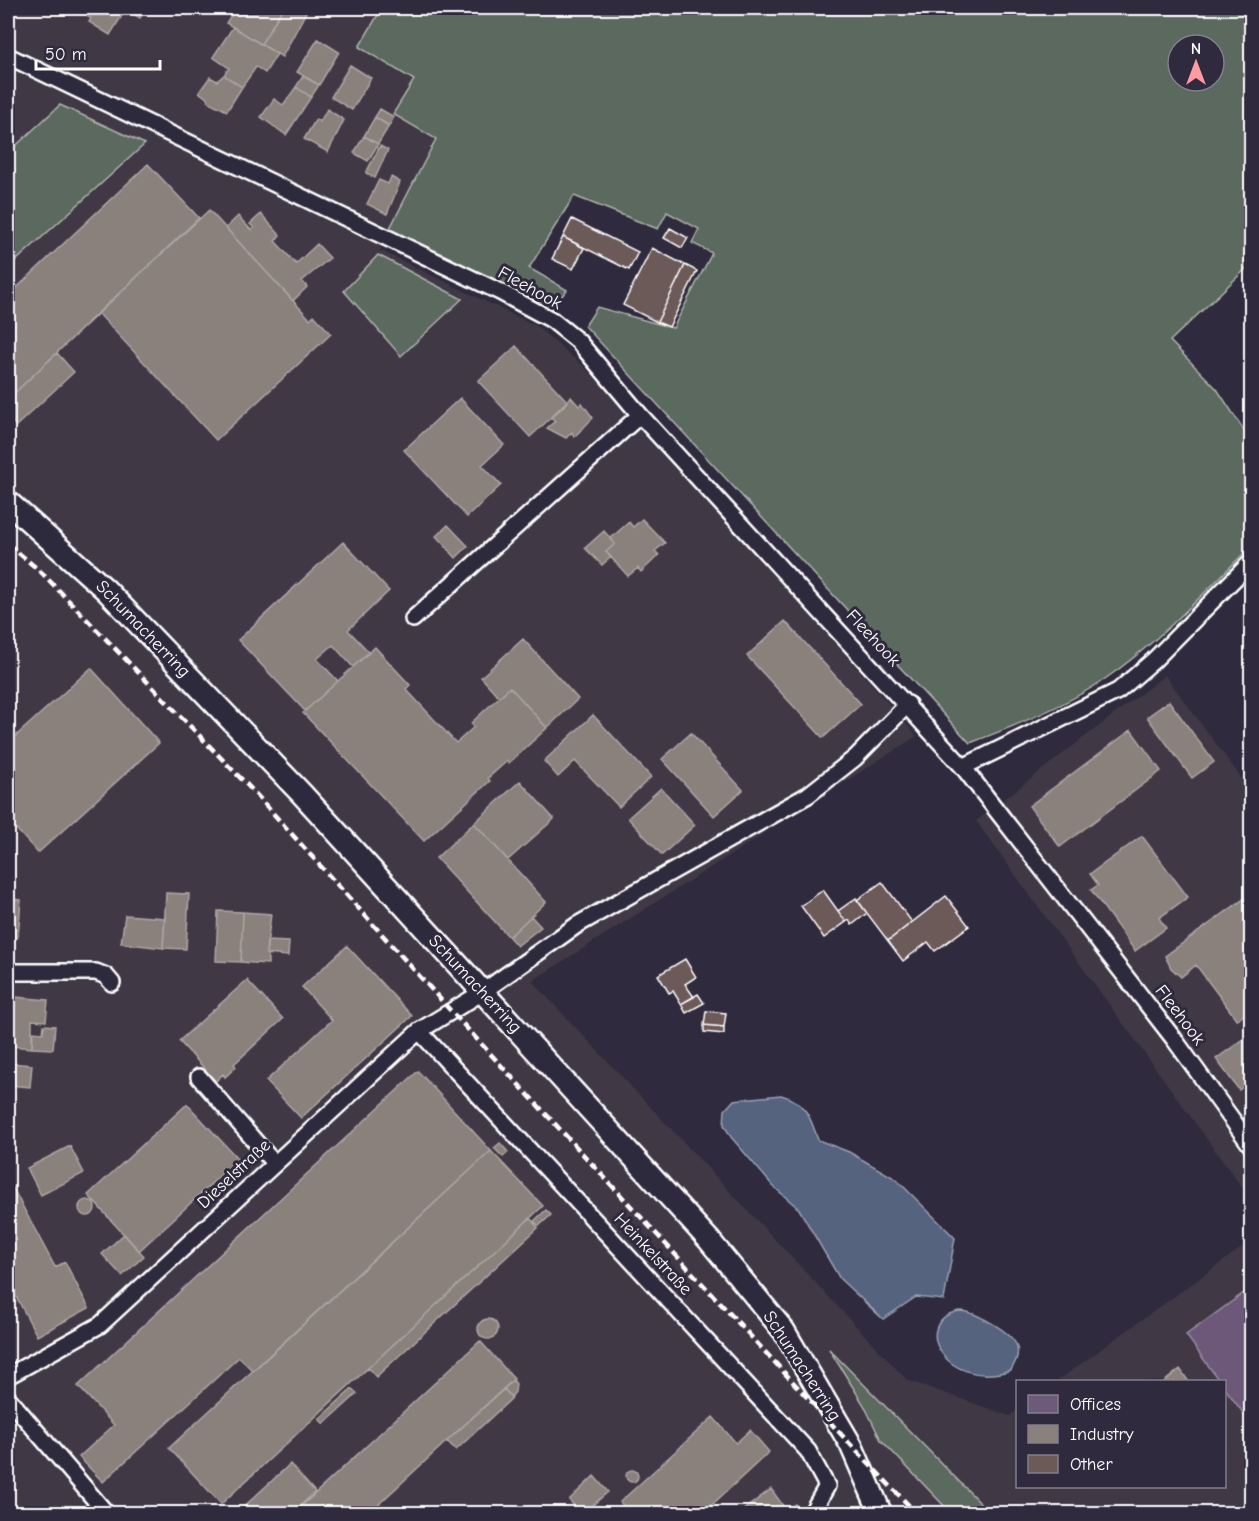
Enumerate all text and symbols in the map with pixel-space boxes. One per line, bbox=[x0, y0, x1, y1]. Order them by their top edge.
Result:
scale bar bbox=[36, 33, 160, 71]
north arrow bbox=[1166, 33, 1226, 93]
text: N bbox=[1191, 40, 1201, 58]
text: 50 m bbox=[45, 44, 87, 65]
street label: Fleehook bbox=[494, 262, 566, 314]
street label: Schumacherring bbox=[91, 576, 195, 682]
street label: Fleehook bbox=[842, 605, 905, 671]
street label: Schumacherring bbox=[424, 930, 526, 1038]
street label: Fleehook bbox=[1151, 981, 1210, 1049]
street label: Dieselstraße bbox=[193, 1135, 275, 1213]
street label: Heinkelstraße bbox=[610, 1209, 696, 1299]
street label: Schumacherring bbox=[759, 1307, 845, 1425]
legend bbox=[1016, 1380, 1226, 1488]
text: Offices bbox=[1070, 1394, 1121, 1415]
text: Industry bbox=[1070, 1424, 1135, 1445]
text: Other bbox=[1070, 1454, 1113, 1475]

